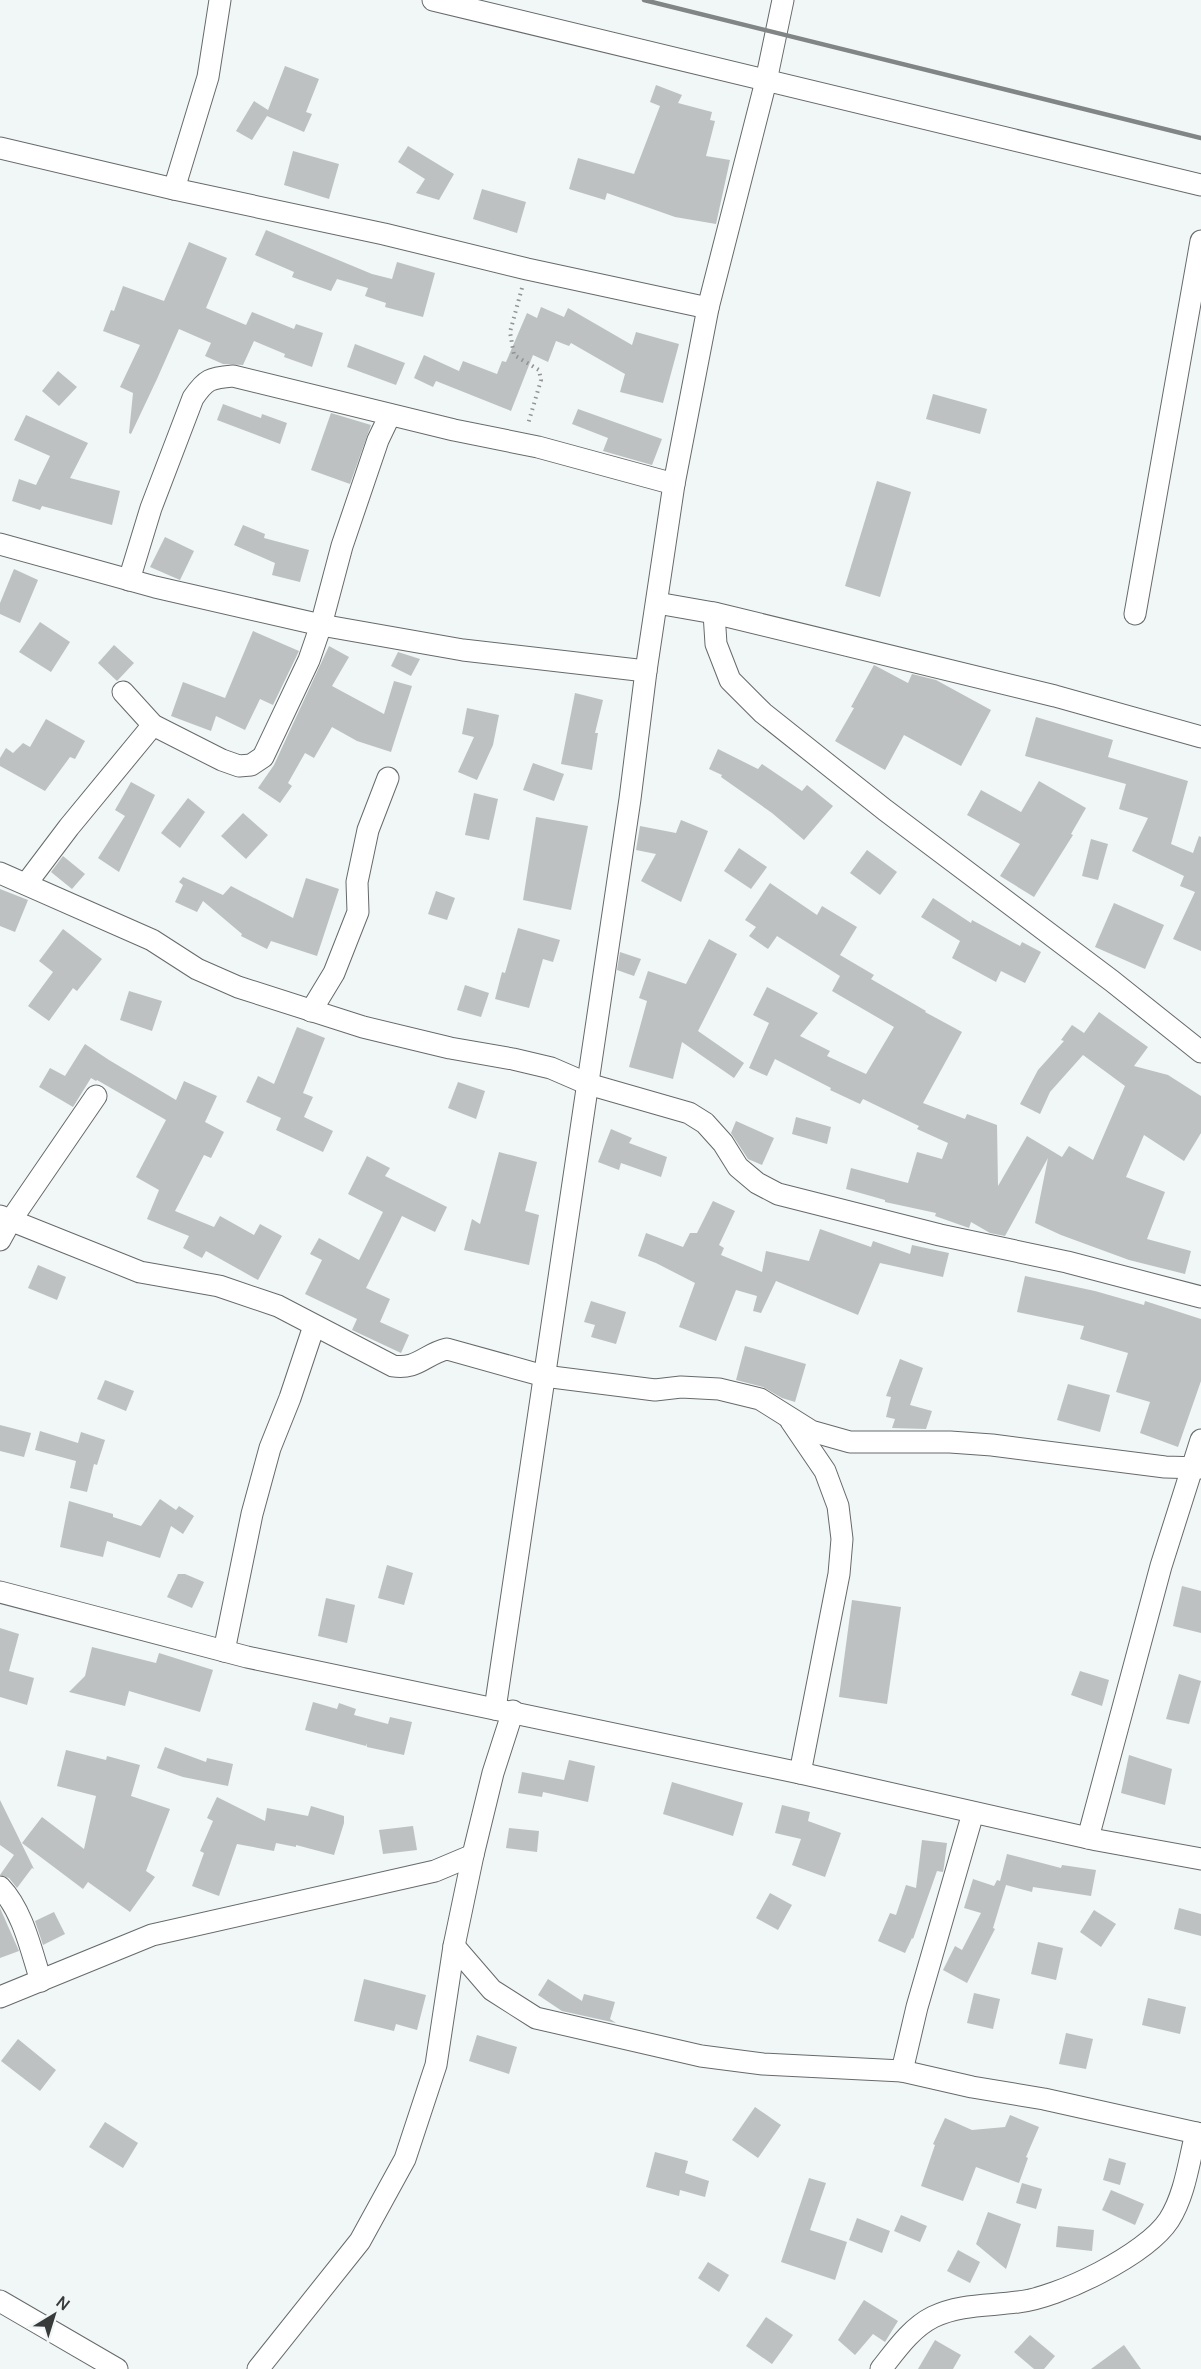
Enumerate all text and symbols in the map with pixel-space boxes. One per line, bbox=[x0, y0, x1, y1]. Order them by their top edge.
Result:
north arrow bbox=[24, 2285, 84, 2345]
text: N bbox=[52, 2291, 75, 2315]

